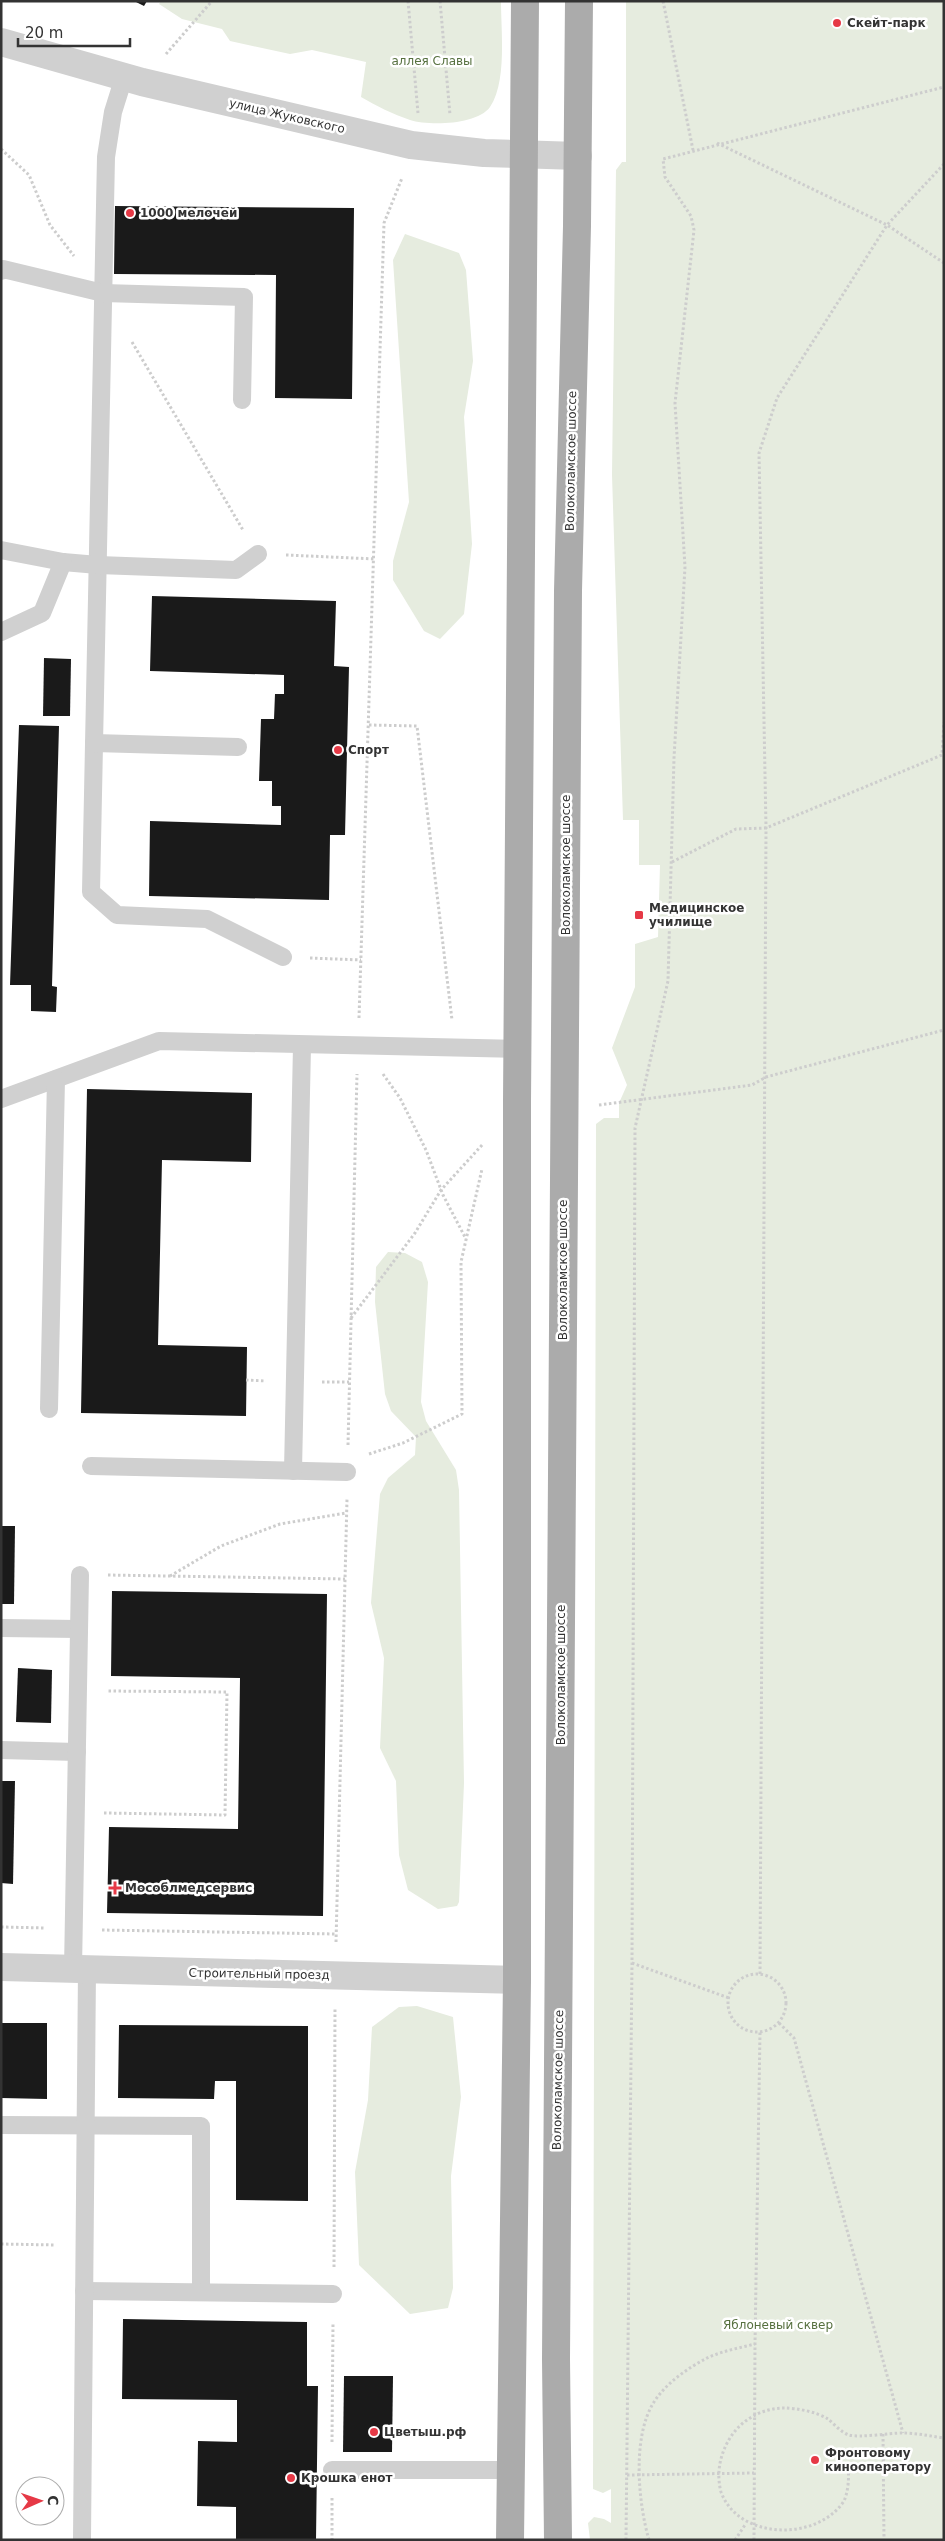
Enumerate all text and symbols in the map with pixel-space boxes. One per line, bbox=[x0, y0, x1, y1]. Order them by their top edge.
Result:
scale bar bbox=[18, 15, 130, 47]
place label: Скейт-парк bbox=[847, 16, 926, 30]
marker: Скейт-парк bbox=[831, 17, 843, 29]
text: 20 m bbox=[25, 24, 63, 42]
park label: аллея Славы bbox=[391, 54, 473, 68]
street label: улица Жуковского bbox=[228, 96, 346, 136]
place label: 1000 мелочей bbox=[140, 206, 237, 220]
marker: 1000 мелочей bbox=[124, 207, 136, 219]
street label: Волоколамское шоссе bbox=[563, 391, 579, 531]
place label: Спорт bbox=[348, 743, 389, 757]
marker: Спорт bbox=[332, 744, 344, 756]
street label: Волоколамское шоссе bbox=[559, 795, 573, 935]
place label: Медицинское училище bbox=[649, 901, 744, 929]
marker: Медицинское училище bbox=[633, 909, 645, 921]
street label: Волоколамское шоссе bbox=[556, 1200, 570, 1340]
street label: Волоколамское шоссе bbox=[554, 1605, 568, 1745]
place label: Мособлмедсервис bbox=[125, 1881, 252, 1895]
marker: Мособлмедсервис bbox=[109, 1882, 121, 1894]
street label: Строительный проезд bbox=[188, 1966, 330, 1982]
street label: Волоколамское шоссе bbox=[550, 2010, 566, 2150]
park label: Яблоневый сквер bbox=[723, 2318, 833, 2332]
place label: Цветыш.рф bbox=[384, 2425, 467, 2439]
marker: Цветыш.рф bbox=[368, 2426, 380, 2438]
place label: Фронтовому кинооператору bbox=[825, 2446, 931, 2474]
marker: Фронтовому кинооператору bbox=[809, 2454, 821, 2466]
place label: Крошка енот bbox=[301, 2471, 392, 2485]
marker: Крошка енот bbox=[285, 2472, 297, 2484]
north arrow bbox=[15, 2476, 65, 2526]
text: С bbox=[45, 2495, 61, 2506]

